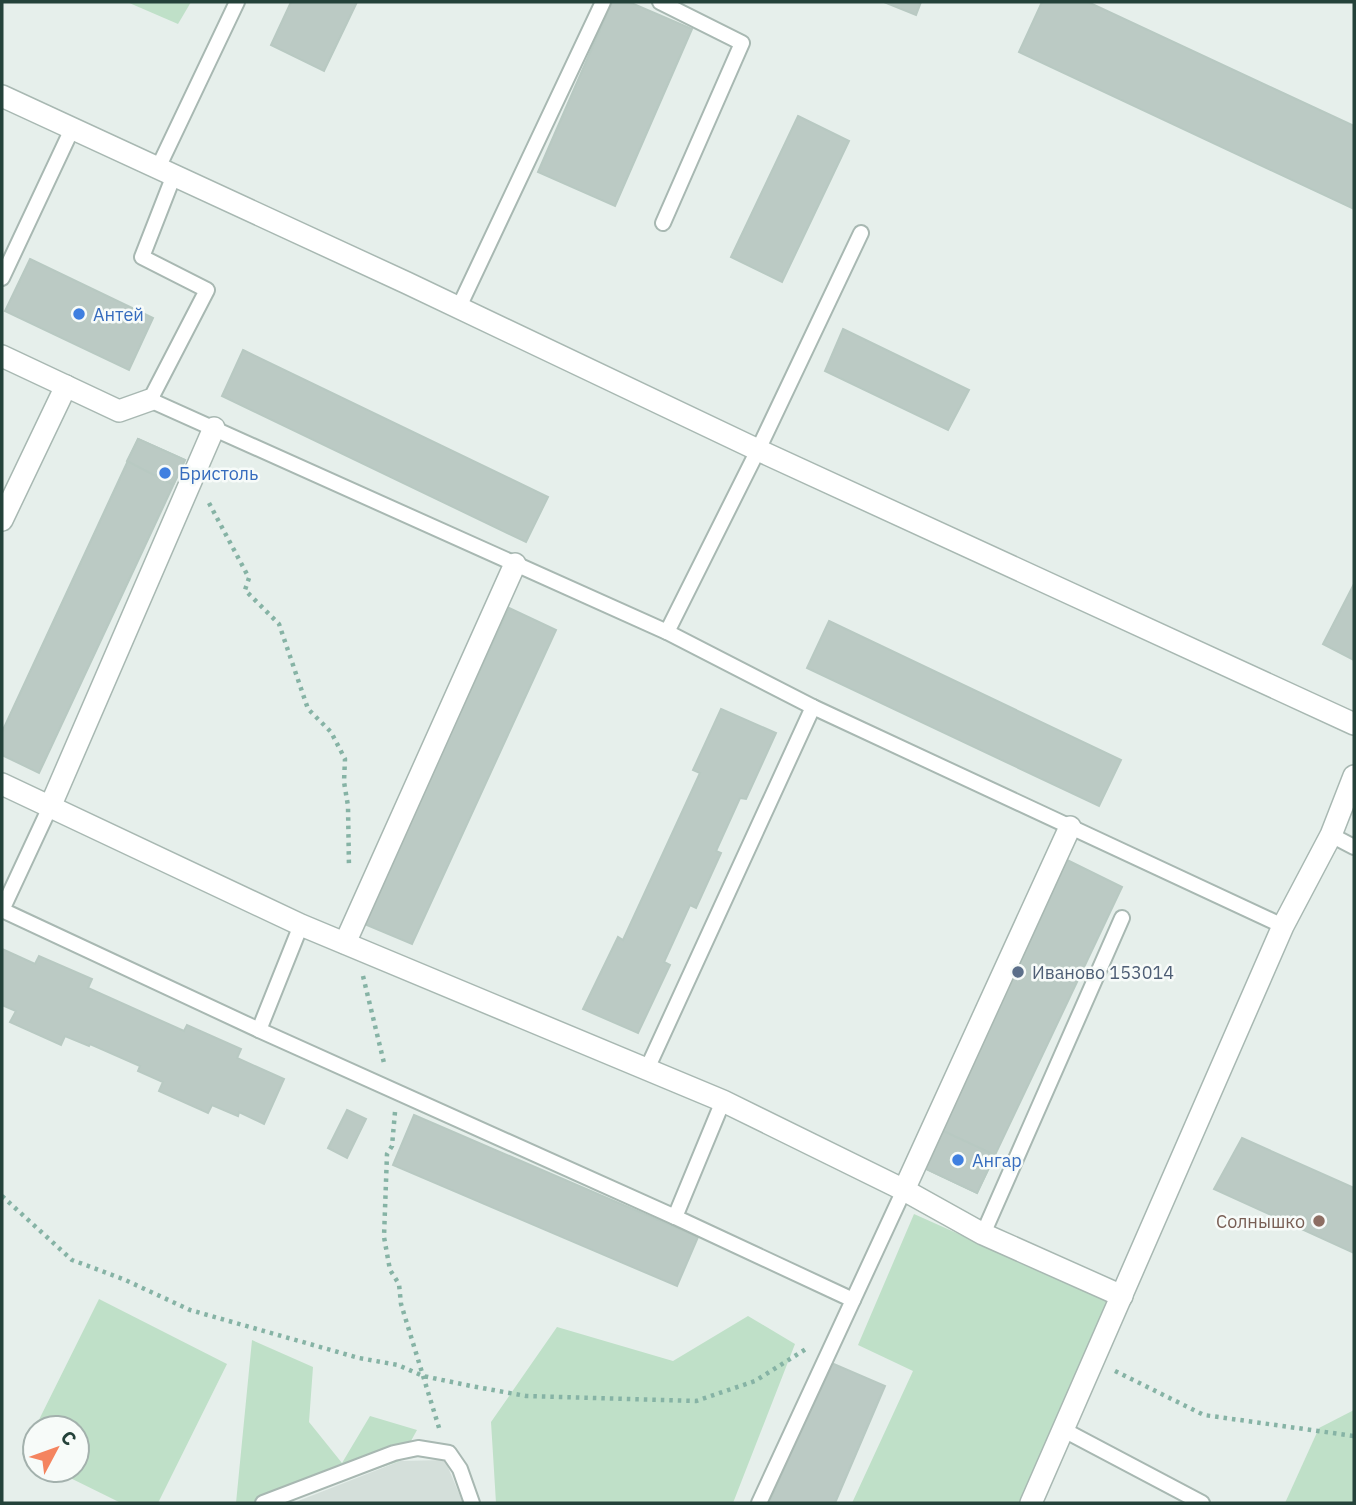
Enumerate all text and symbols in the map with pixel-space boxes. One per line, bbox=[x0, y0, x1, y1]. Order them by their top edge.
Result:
place label: Антей bbox=[93, 303, 144, 326]
marker: Антей bbox=[71, 306, 87, 322]
place label: Бристоль bbox=[179, 462, 258, 485]
marker: Бристоль bbox=[157, 465, 173, 481]
place label: Иваново 153014 bbox=[1032, 961, 1174, 984]
marker: Иваново 153014 bbox=[1010, 964, 1026, 980]
place label: Ангар bbox=[972, 1149, 1022, 1172]
marker: Ангар bbox=[950, 1152, 966, 1168]
place label: Солнышко bbox=[1216, 1210, 1305, 1233]
marker: Солнышко bbox=[1311, 1213, 1327, 1229]
north arrow bbox=[21, 1414, 91, 1484]
text: С bbox=[56, 1425, 82, 1450]

